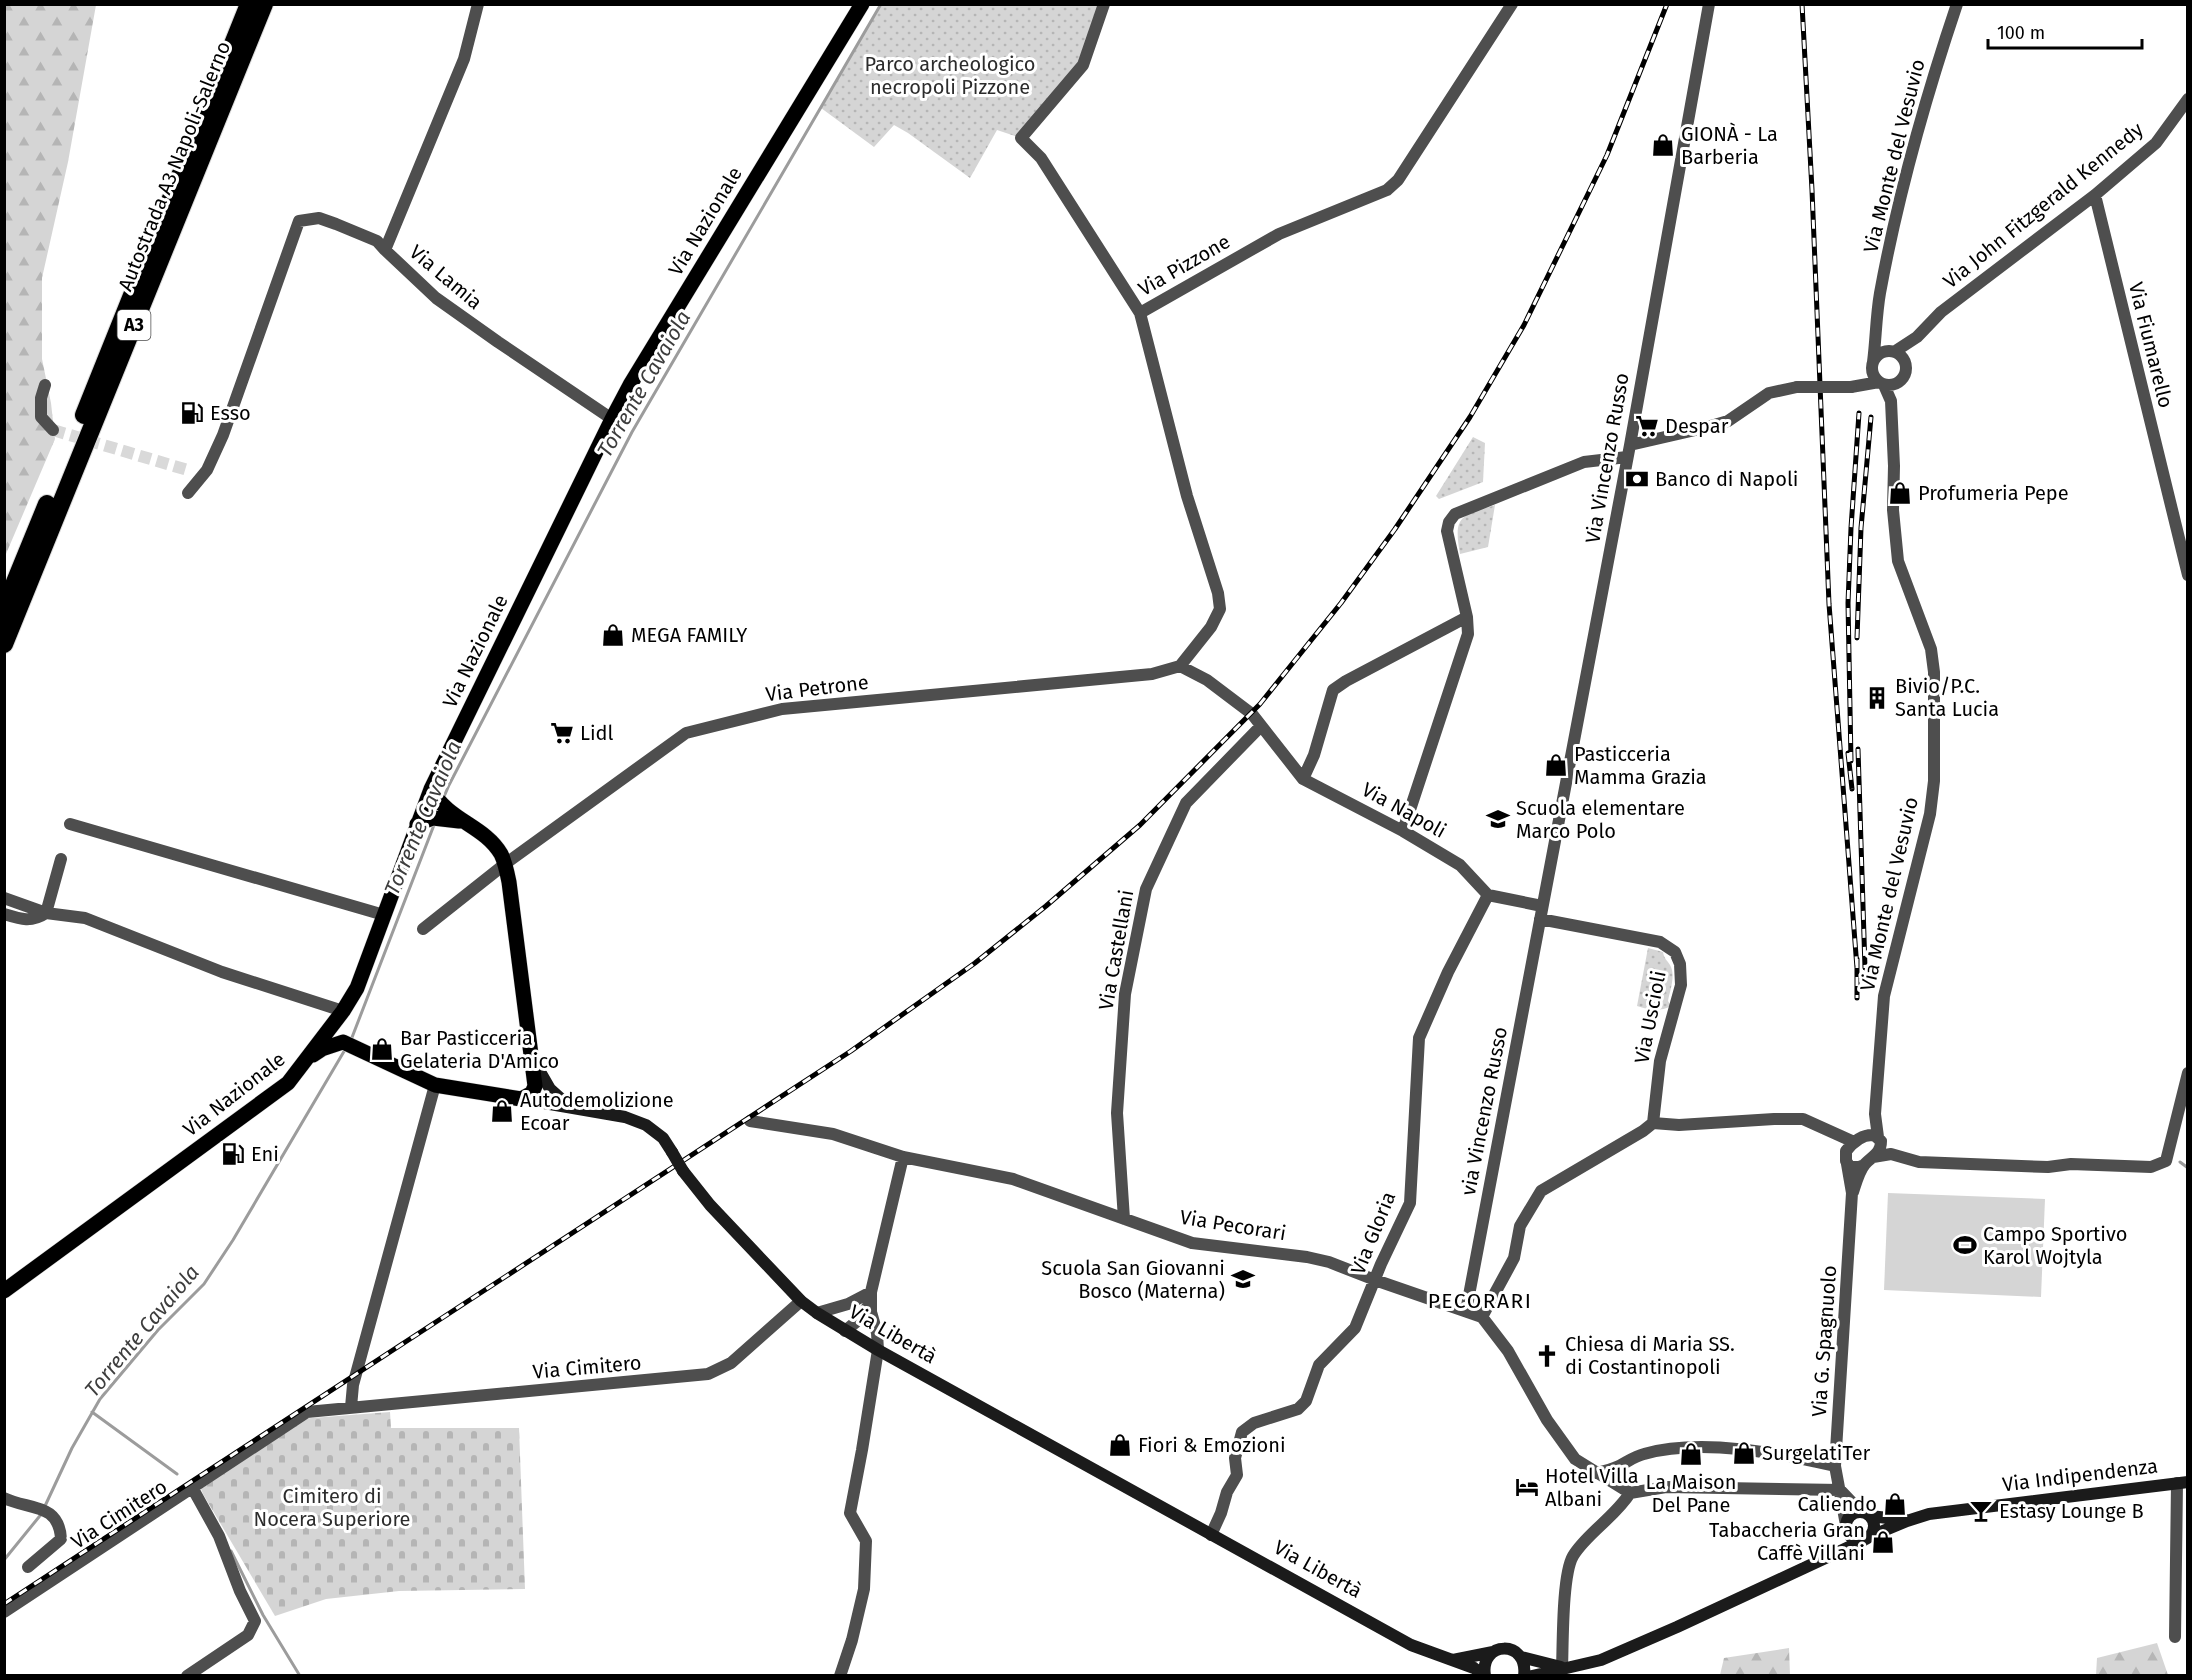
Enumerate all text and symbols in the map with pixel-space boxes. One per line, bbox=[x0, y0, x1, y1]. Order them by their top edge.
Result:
scale bar bbox=[1988, 12, 2142, 50]
text: 100 m bbox=[1997, 22, 2045, 44]
street label: Autostrada A3 Napoli-Salerno bbox=[113, 38, 235, 294]
park label: Parco archeologico necropoli Pizzone bbox=[865, 52, 1035, 99]
street label: Via Monte del Vesuvio bbox=[1858, 57, 1930, 255]
street label: Via John Fitzgerald Kennedy bbox=[1938, 117, 2148, 293]
place label: GIONÀ - La Barberia bbox=[1681, 122, 1778, 169]
shop icon: GIONÀ - La Barberia bbox=[1650, 132, 1676, 158]
street label: Via Nazionale bbox=[663, 162, 747, 280]
street label: Via Pizzone bbox=[1134, 229, 1234, 301]
street label: Via Lamia bbox=[405, 240, 487, 314]
street label: Via Fiumarello bbox=[2124, 280, 2178, 410]
water label: Torrente Cavaiola bbox=[592, 306, 696, 462]
road number: A3 bbox=[118, 310, 150, 340]
street label: Via Vincenzo Russo bbox=[1580, 371, 1634, 545]
fuel station icon: Esso bbox=[179, 400, 205, 426]
place label: Esso bbox=[210, 401, 251, 425]
supermarket icon: Despar bbox=[1634, 413, 1660, 439]
place label: Despar bbox=[1665, 414, 1729, 438]
bank icon: Banco di Napoli bbox=[1624, 466, 1650, 492]
place label: Banco di Napoli bbox=[1655, 467, 1798, 491]
shop icon: Profumeria Pepe bbox=[1887, 480, 1913, 506]
place label: Profumeria Pepe bbox=[1918, 481, 2069, 505]
street label: Via Nazionale bbox=[437, 591, 513, 711]
shop icon: MEGA FAMILY bbox=[600, 622, 626, 648]
place label: MEGA FAMILY bbox=[631, 623, 747, 647]
street label: Via Petrone bbox=[764, 670, 870, 706]
place label: Bivio/P.C. Santa Lucia bbox=[1895, 674, 1999, 721]
building icon: Bivio/P.C. Santa Lucia bbox=[1864, 685, 1890, 711]
supermarket icon: Lidl bbox=[549, 720, 575, 746]
place label: Lidl bbox=[580, 721, 614, 745]
water label: Torrente Cavaiola bbox=[379, 737, 467, 899]
place label: Pasticceria Mamma Grazia bbox=[1574, 742, 1707, 789]
shop icon: Pasticceria Mamma Grazia bbox=[1543, 752, 1569, 778]
street label: Via Napoli bbox=[1358, 777, 1450, 843]
street label: Via Monte del Vesuvio bbox=[1855, 794, 1923, 994]
place label: Scuola elementare Marco Polo bbox=[1516, 796, 1685, 843]
school or university icon: Scuola elementare Marco Polo bbox=[1485, 806, 1511, 832]
street label: Via Castellani bbox=[1094, 888, 1138, 1012]
street label: Via Uscioli bbox=[1629, 969, 1671, 1065]
street label: via Vincenzo Russo bbox=[1456, 1025, 1512, 1197]
place label: Bar Pasticceria Gelateria D'Amico bbox=[400, 1026, 559, 1073]
shop icon: Bar Pasticceria Gelateria D'Amico bbox=[369, 1036, 395, 1062]
street label: Via Nazionale bbox=[178, 1047, 290, 1141]
place label: Autodemolizione Ecoar bbox=[520, 1088, 674, 1135]
shop icon: Autodemolizione Ecoar bbox=[489, 1098, 515, 1124]
fuel station icon: Eni bbox=[220, 1141, 246, 1167]
place label: Eni bbox=[251, 1142, 279, 1166]
street label: Via Gloria bbox=[1346, 1188, 1400, 1278]
street label: Via Pecorari bbox=[1178, 1205, 1288, 1245]
place label: Campo Sportivo Karol Wojtyla bbox=[1983, 1222, 2127, 1269]
sports icon: Campo Sportivo Karol Wojtyla bbox=[1952, 1232, 1978, 1258]
place label: Scuola San Giovanni Bosco (Materna) bbox=[1041, 1256, 1225, 1303]
water label: Torrente Cavaiola bbox=[79, 1260, 205, 1402]
street label: Via G. Spagnuolo bbox=[1807, 1264, 1841, 1418]
school or university icon: Scuola San Giovanni Bosco (Materna) bbox=[1230, 1266, 1256, 1292]
district label: PECORARI bbox=[1428, 1288, 1532, 1314]
street label: Via Libertà bbox=[845, 1299, 941, 1369]
place label: Chiesa di Maria SS. di Costantinopoli bbox=[1565, 1332, 1735, 1379]
church icon: Chiesa di Maria SS. di Costantinopoli bbox=[1534, 1343, 1560, 1369]
street label: Via Cimitero bbox=[532, 1350, 642, 1384]
shop icon: Fiori & Emozioni bbox=[1107, 1432, 1133, 1458]
place label: Fiori & Emozioni bbox=[1138, 1433, 1286, 1457]
shop icon: SurgelatiTer bbox=[1731, 1440, 1757, 1466]
shop icon: La Maison Del Pane bbox=[1678, 1441, 1704, 1467]
place label: SurgelatiTer bbox=[1762, 1441, 1871, 1465]
street label: Via Indipendenza bbox=[2001, 1454, 2159, 1496]
place label: Hotel Villa Albani bbox=[1545, 1464, 1639, 1511]
place label: La Maison Del Pane bbox=[1646, 1470, 1736, 1517]
street label: Via Cimitero bbox=[67, 1474, 171, 1554]
hotel icon: Hotel Villa Albani bbox=[1514, 1474, 1540, 1500]
park label: Cimitero di Nocera Superiore bbox=[254, 1484, 410, 1531]
shop icon: Caliendo bbox=[1882, 1491, 1908, 1517]
place label: Caliendo bbox=[1798, 1492, 1877, 1516]
bar icon: Estasy Lounge B bbox=[1968, 1498, 1994, 1524]
place label: Estasy Lounge B bbox=[1999, 1499, 2144, 1523]
place label: Tabaccheria Gran Caffè Villani bbox=[1709, 1518, 1865, 1565]
shop icon: Tabaccheria Gran Caffè Villani bbox=[1870, 1529, 1896, 1555]
street label: Via Libertà bbox=[1270, 1535, 1366, 1603]

